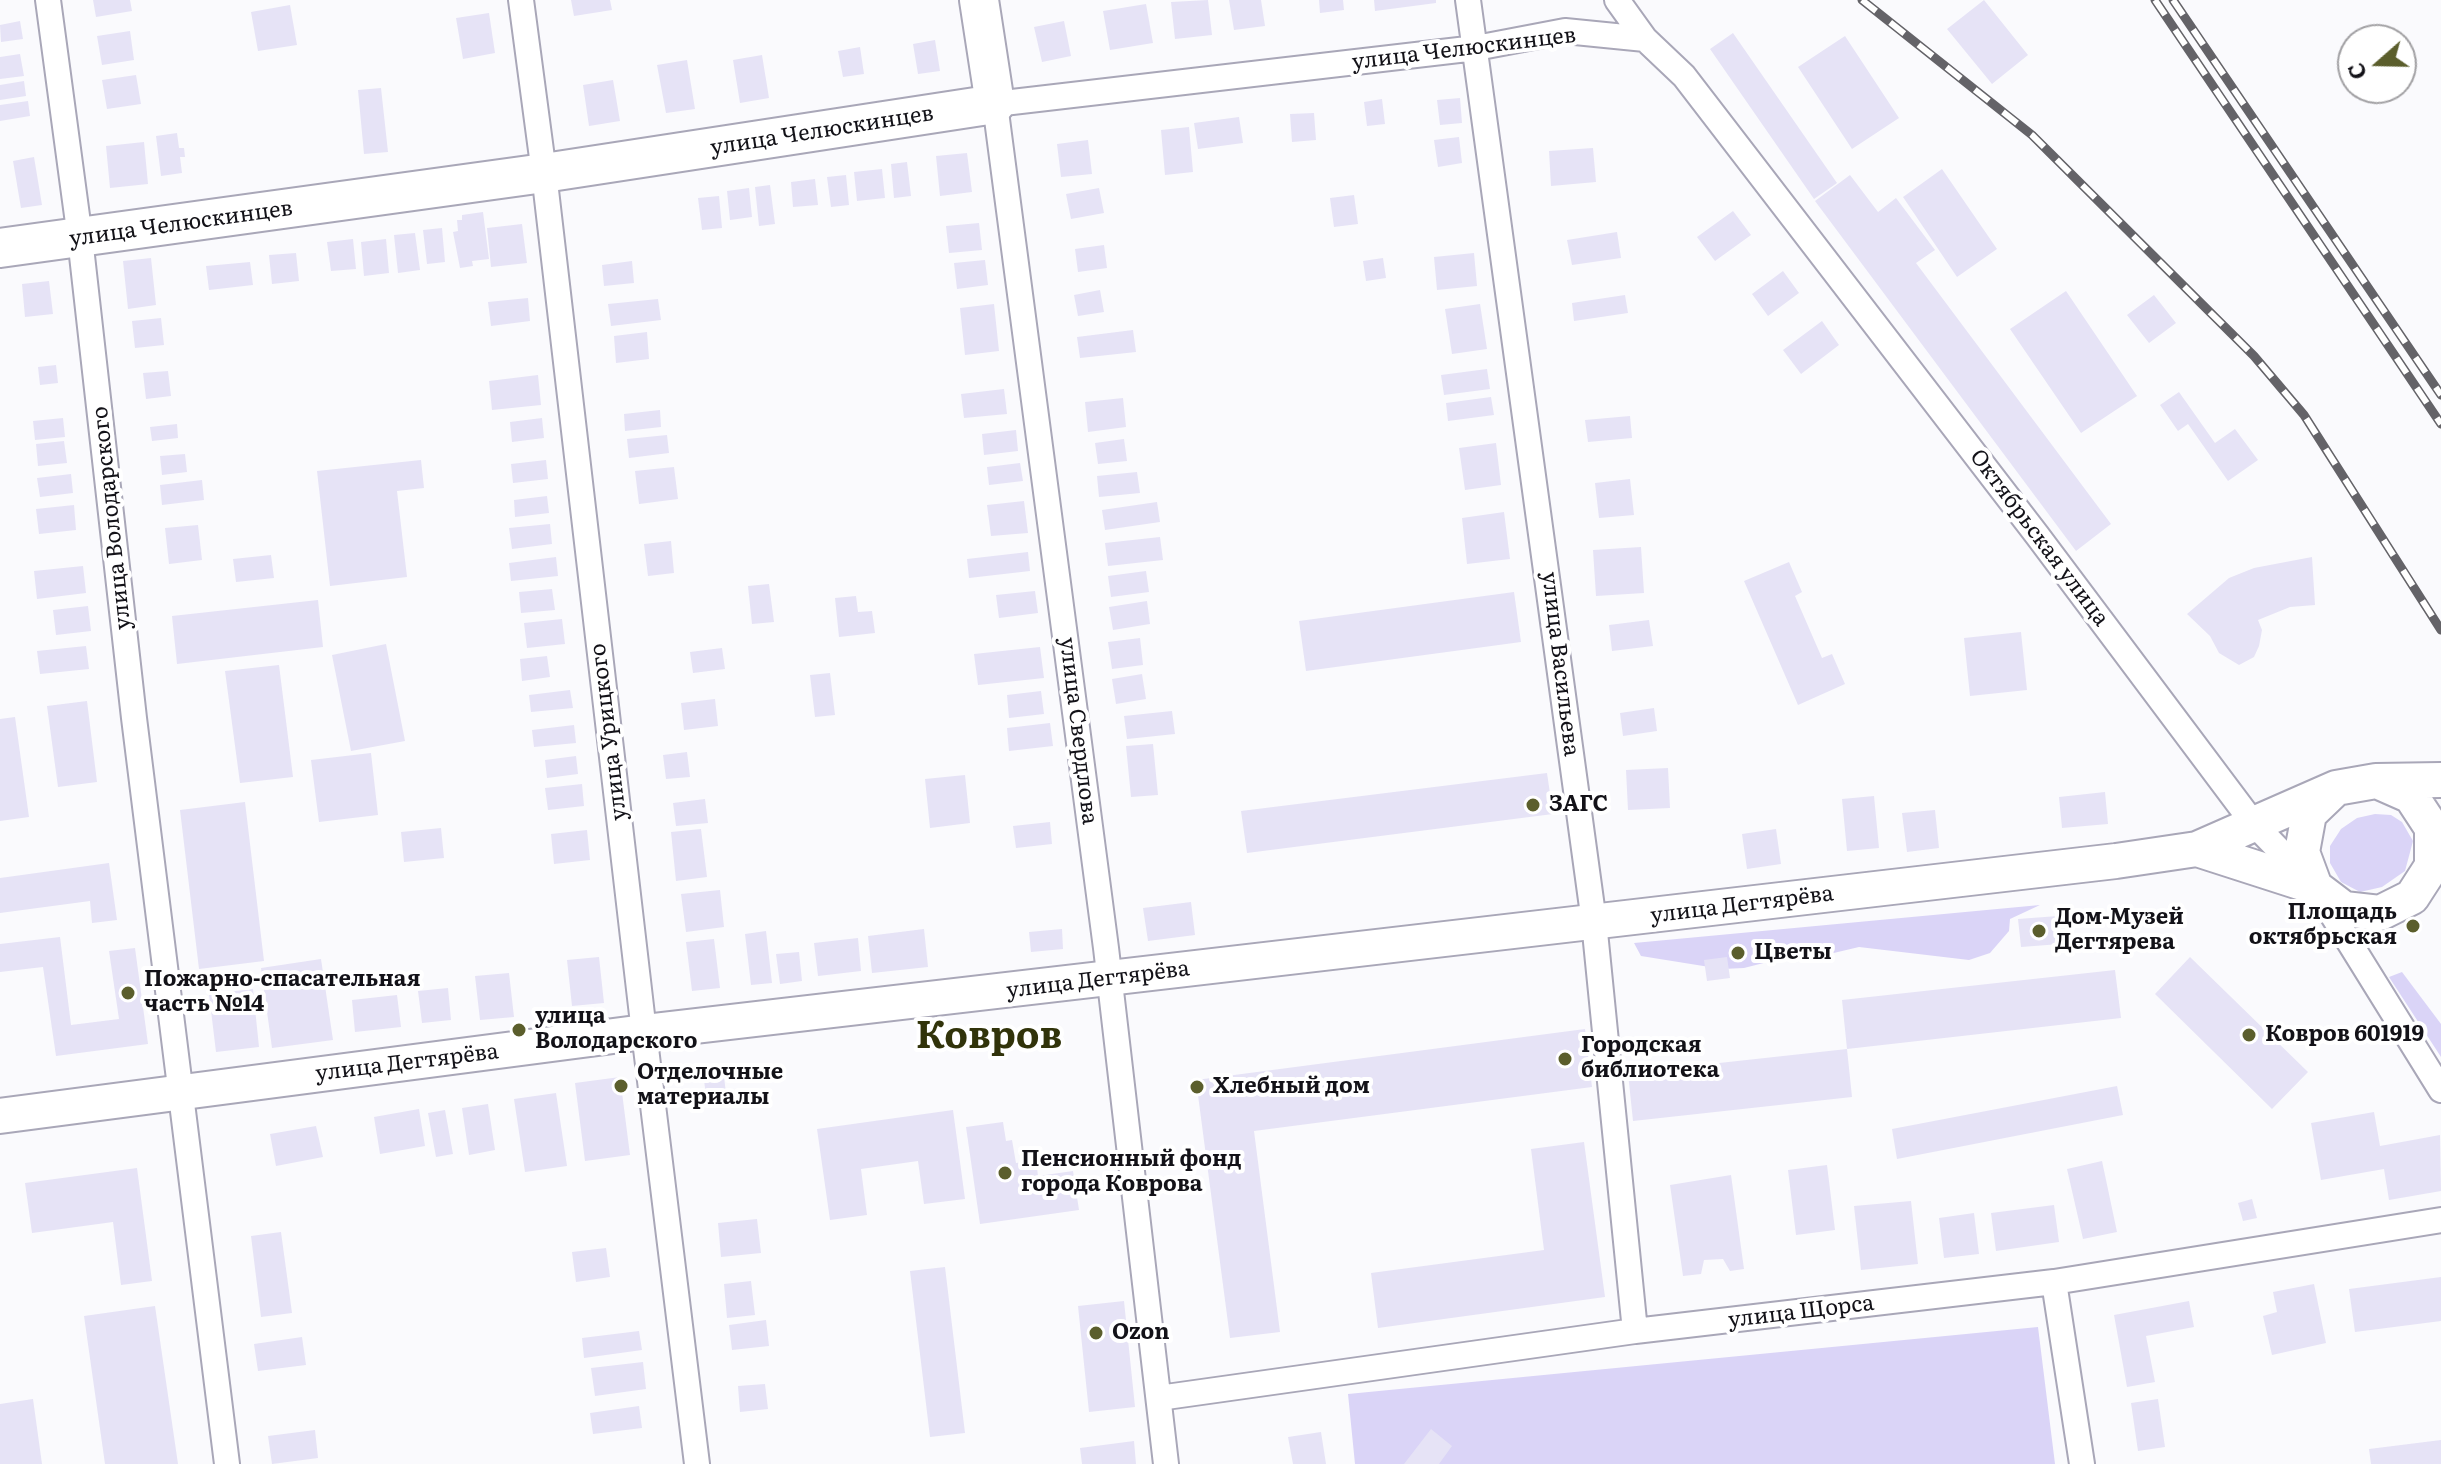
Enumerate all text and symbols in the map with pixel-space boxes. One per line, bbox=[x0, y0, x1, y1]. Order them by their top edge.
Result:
street label: улица Челюскинцев bbox=[1350, 22, 1578, 76]
north arrow bbox=[2337, 24, 2417, 104]
text: С bbox=[2338, 59, 2374, 85]
street label: улица Челюскинцев bbox=[709, 100, 935, 162]
street label: улица Челюскинцев bbox=[67, 195, 295, 253]
street label: улица Володарского bbox=[87, 405, 137, 631]
street label: Октябрьская улица bbox=[1964, 444, 2114, 632]
street label: улица Васильева bbox=[1536, 570, 1584, 758]
street label: улица Свердлова bbox=[1053, 636, 1103, 826]
street label: улица Урицкого bbox=[585, 642, 633, 822]
place label: ЗАГС bbox=[1549, 792, 1608, 818]
marker: ЗАГС bbox=[1524, 796, 1542, 814]
street label: улица Дегтярёва bbox=[1649, 881, 1835, 929]
place label: Площадь октябрьская bbox=[2249, 900, 2397, 952]
place label: Дом-Музей Дегтярева bbox=[2055, 905, 2184, 956]
marker: Площадь октябрьская bbox=[2404, 917, 2422, 935]
marker: Дом-Музей Дегтярева bbox=[2030, 922, 2048, 940]
place label: Цветы bbox=[1754, 940, 1832, 966]
marker: Цветы bbox=[1729, 944, 1747, 962]
street label: улица Дегтярёва bbox=[1005, 956, 1191, 1004]
place label: Пожарно-спасательная часть №14 bbox=[144, 967, 421, 1018]
marker: Пожарно-спасательная часть №14 bbox=[119, 984, 137, 1002]
place label: улица Володарского bbox=[535, 1004, 698, 1056]
district label: Ковров bbox=[916, 1014, 1062, 1060]
marker: улица Володарского bbox=[510, 1021, 528, 1039]
place label: Ковров 601919 bbox=[2265, 1022, 2424, 1048]
marker: Ковров 601919 bbox=[2240, 1026, 2258, 1044]
place label: Городская библиотека bbox=[1581, 1033, 1720, 1084]
street label: улица Дегтярёва bbox=[314, 1039, 500, 1087]
marker: Городская библиотека bbox=[1556, 1050, 1574, 1068]
place label: Отделочные материалы bbox=[637, 1060, 783, 1112]
place label: Хлебный дом bbox=[1213, 1074, 1370, 1100]
marker: Отделочные материалы bbox=[612, 1077, 630, 1095]
marker: Хлебный дом bbox=[1188, 1078, 1206, 1096]
place label: Пенсионный фонд города Коврова bbox=[1021, 1147, 1242, 1198]
marker: Пенсионный фонд города Коврова bbox=[996, 1164, 1014, 1182]
street label: улица Щорса bbox=[1727, 1290, 1875, 1334]
place label: Ozon bbox=[1112, 1320, 1169, 1346]
marker: Ozon bbox=[1087, 1324, 1105, 1342]

